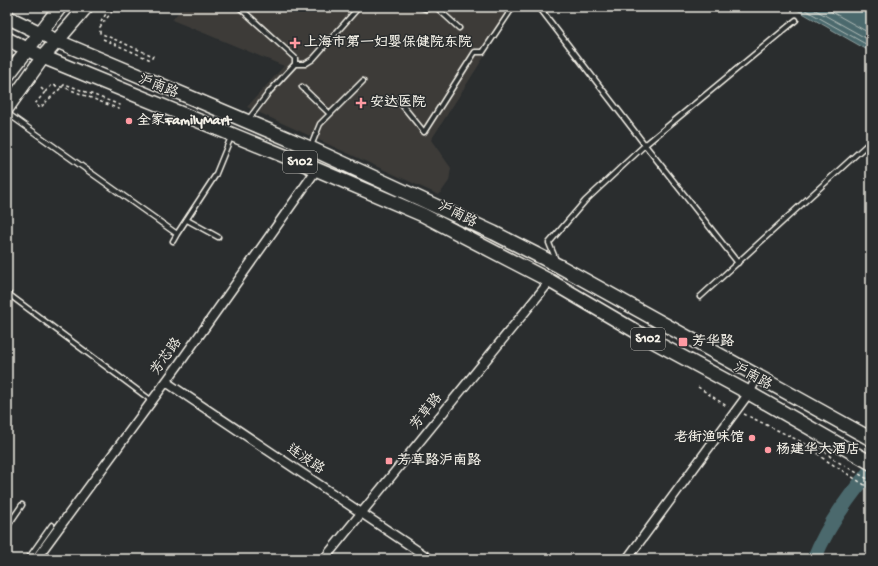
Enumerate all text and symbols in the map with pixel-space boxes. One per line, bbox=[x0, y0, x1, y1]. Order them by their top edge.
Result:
place label: 上海市第一妇婴保健院东院 bbox=[304, 34, 472, 52]
marker: 上海市第一妇婴保健院东院 bbox=[289, 37, 301, 49]
street label: 沪南路 bbox=[135, 70, 181, 103]
place label: 安达医院 bbox=[370, 94, 426, 112]
marker: 安达医院 bbox=[355, 97, 367, 109]
place label: 全家FamilyMart bbox=[137, 113, 232, 130]
marker: 全家FamilyMart bbox=[124, 116, 134, 126]
road number: S102 bbox=[283, 151, 317, 173]
street label: 沪南路 bbox=[434, 197, 480, 232]
road number: S102 bbox=[631, 328, 665, 350]
place label: 芳华路 bbox=[692, 333, 734, 351]
street label: 芳芯路 bbox=[147, 334, 186, 379]
marker: 芳华路 bbox=[677, 336, 689, 348]
street label: 沪南路 bbox=[730, 359, 775, 395]
street label: 芳草路 bbox=[406, 390, 447, 434]
place label: 老街渔味馆 bbox=[674, 429, 744, 447]
marker: 老街渔味馆 bbox=[747, 433, 757, 443]
street label: 连波路 bbox=[283, 440, 328, 479]
place label: 杨建华大酒店 bbox=[776, 441, 860, 459]
marker: 杨建华大酒店 bbox=[763, 445, 773, 455]
place label: 芳草路沪南路 bbox=[397, 452, 481, 470]
marker: 芳草路沪南路 bbox=[384, 456, 394, 466]

